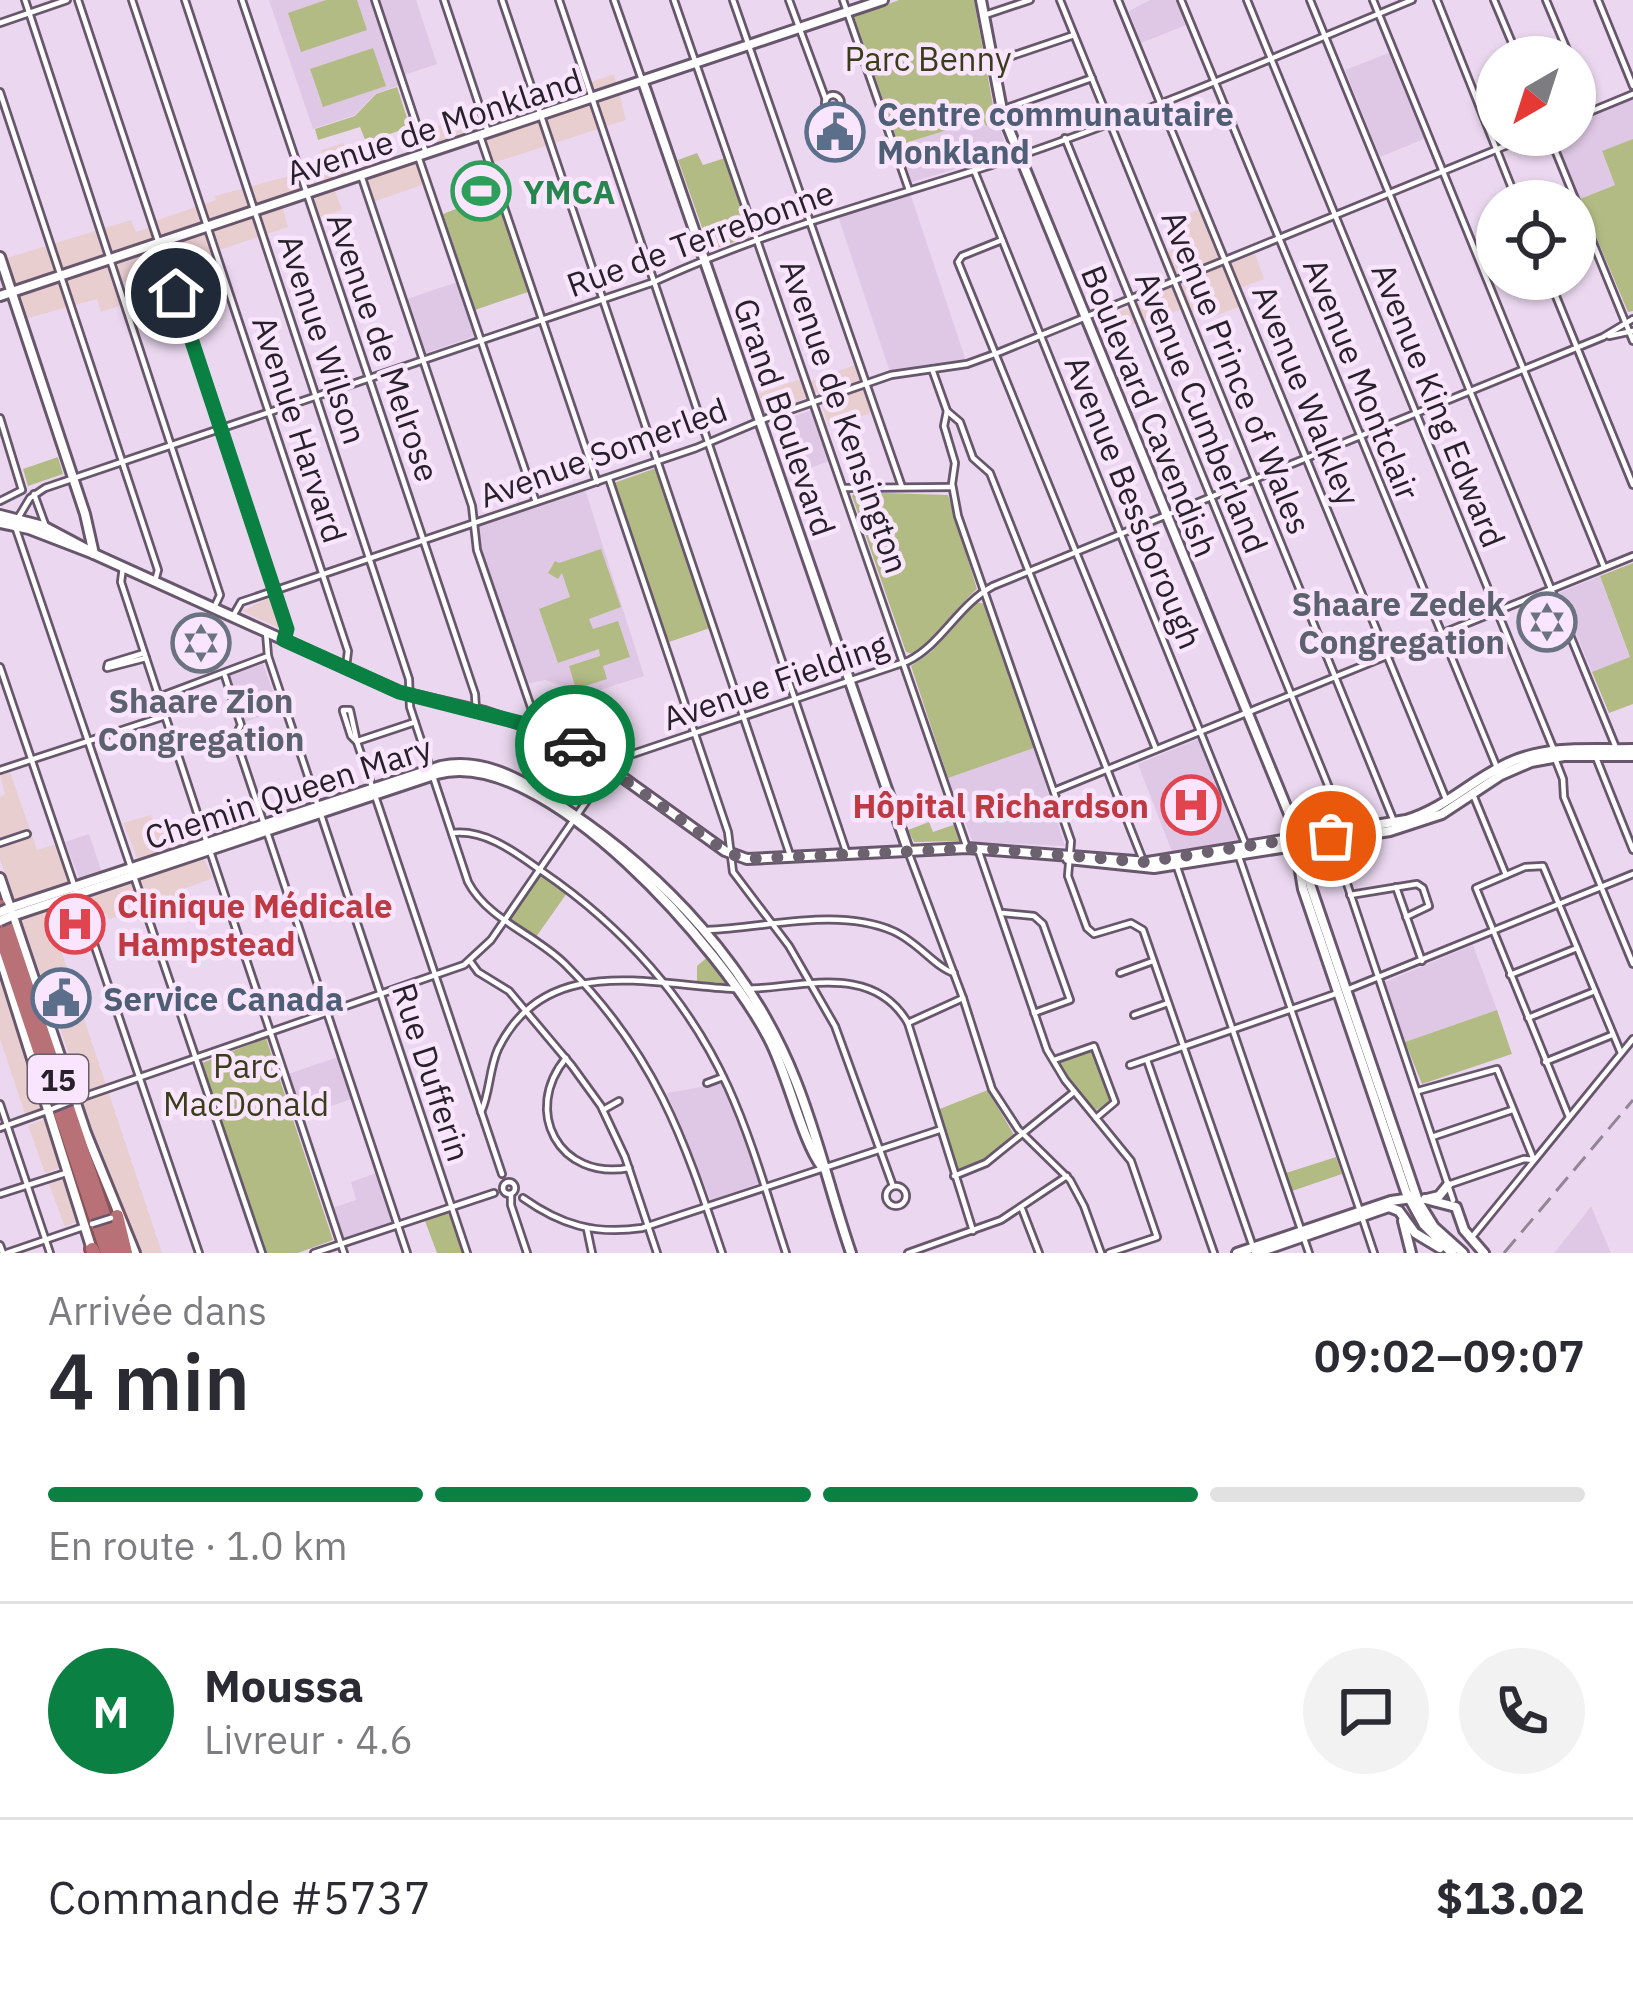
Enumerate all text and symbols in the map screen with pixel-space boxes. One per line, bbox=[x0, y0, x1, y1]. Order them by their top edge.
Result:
north arrow bbox=[1476, 36, 1596, 156]
map controls bbox=[1476, 36, 1596, 300]
park label: Parc Benny bbox=[845, 37, 1011, 80]
street label: Avenue de Monkland bbox=[280, 58, 588, 194]
place label: Centre communautaire Monkland bbox=[877, 92, 1234, 173]
public building icon: Centre communautaire Monkland bbox=[804, 101, 866, 163]
sports icon: YMCA bbox=[450, 160, 512, 222]
place label: YMCA bbox=[523, 170, 615, 213]
street label: Rue de Terrebonne bbox=[561, 170, 839, 306]
button: locate bbox=[1476, 180, 1596, 300]
street label: Avenue Prince of Wales bbox=[1152, 204, 1322, 540]
street label: Avenue de Melrose bbox=[318, 207, 450, 487]
street label: Avenue Wilson bbox=[269, 229, 377, 449]
pin bbox=[125, 242, 227, 344]
street label: Avenue Montclair bbox=[1294, 252, 1430, 506]
street label: Avenue de Kensington bbox=[771, 253, 919, 579]
street label: Avenue King Edward bbox=[1362, 257, 1516, 553]
street label: Boulevard Cavendish bbox=[1072, 259, 1228, 563]
icon: home bbox=[143, 260, 209, 326]
street label: Avenue Cumberland bbox=[1126, 265, 1278, 559]
street label: Avenue Walkley bbox=[1243, 278, 1371, 512]
street label: Grand Boulevard bbox=[724, 293, 846, 541]
street label: Avenue Harvard bbox=[243, 310, 357, 548]
street label: Avenue Bessborough bbox=[1056, 349, 1212, 655]
street label: Avenue Somerled bbox=[473, 387, 733, 517]
place label: Shaare Zedek Congregation bbox=[1292, 582, 1506, 663]
synagogue icon: Shaare Zedek Congregation bbox=[1516, 591, 1578, 653]
synagogue icon: Shaare Zion Congregation bbox=[170, 612, 232, 674]
street label: Avenue Fielding bbox=[657, 622, 894, 740]
place label: Shaare Zion Congregation bbox=[98, 679, 304, 760]
courier bbox=[515, 685, 635, 805]
icon: car bbox=[542, 712, 608, 778]
street label: Chemin Queen Mary bbox=[139, 725, 437, 859]
hospital icon: Hôpital Richardson bbox=[1160, 774, 1222, 836]
place label: Hôpital Richardson bbox=[852, 784, 1149, 827]
pin bbox=[1280, 785, 1382, 887]
icon: bag bbox=[1298, 803, 1364, 869]
place label: Clinique Médicale Hampstead bbox=[117, 884, 393, 965]
hospital icon: Clinique Médicale Hampstead bbox=[44, 893, 106, 955]
public building icon: Service Canada bbox=[30, 967, 92, 1029]
place label: Service Canada bbox=[103, 977, 344, 1020]
street label: Rue Dufferin bbox=[383, 977, 481, 1167]
park label: Parc MacDonald bbox=[163, 1044, 329, 1125]
road number: 15 bbox=[28, 1055, 88, 1103]
text: Arrivée dans bbox=[48, 1285, 267, 1336]
text: 09:02–09:07 bbox=[1314, 1326, 1585, 1384]
text: 4 min bbox=[48, 1330, 250, 1431]
text: En route · 1.0 km bbox=[48, 1520, 347, 1571]
button: chat bbox=[1303, 1648, 1429, 1774]
button: phone bbox=[1459, 1648, 1585, 1774]
text: Moussa bbox=[204, 1656, 364, 1714]
text: M bbox=[93, 1682, 129, 1740]
text: Livreur · 4.6 bbox=[204, 1714, 413, 1765]
text: Commande #5737 bbox=[48, 1868, 431, 1926]
text: $13.02 bbox=[1436, 1868, 1585, 1926]

